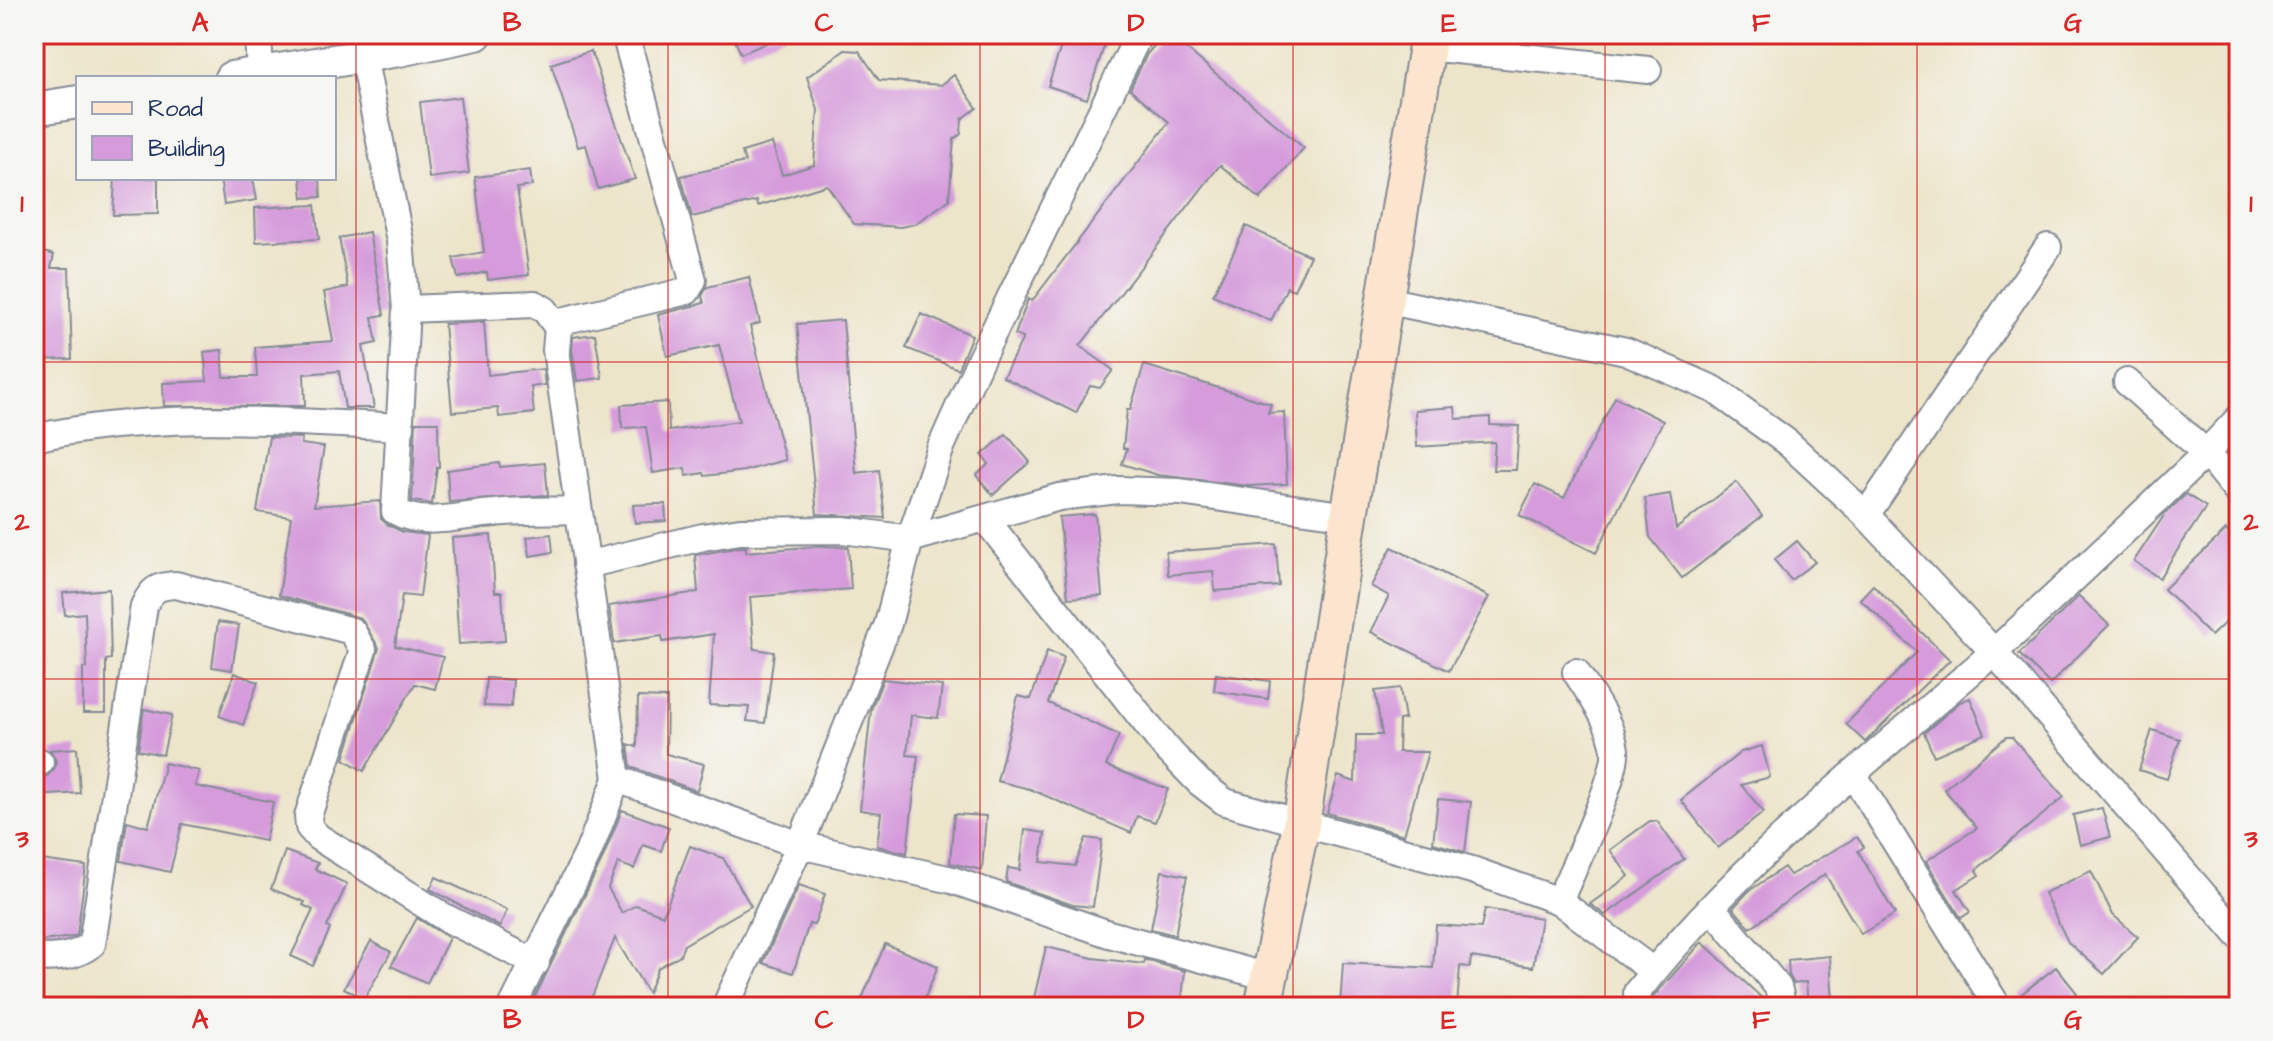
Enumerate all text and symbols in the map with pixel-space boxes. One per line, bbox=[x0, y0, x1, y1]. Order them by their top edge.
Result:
text: A bbox=[192, 5, 209, 41]
text: B bbox=[503, 5, 522, 41]
text: C bbox=[815, 5, 834, 41]
text: D bbox=[1128, 5, 1145, 41]
text: E bbox=[1441, 5, 1457, 41]
text: F bbox=[1752, 5, 1771, 41]
text: G bbox=[2064, 5, 2082, 41]
legend bbox=[76, 76, 336, 180]
text: Road bbox=[148, 92, 203, 126]
text: Building bbox=[148, 132, 225, 167]
text: 1 bbox=[20, 186, 24, 222]
text: 1 bbox=[2249, 186, 2253, 222]
text: 2 bbox=[14, 504, 30, 540]
text: 2 bbox=[2243, 504, 2259, 540]
text: 3 bbox=[14, 821, 29, 857]
text: 3 bbox=[2243, 821, 2258, 857]
text: A bbox=[192, 1002, 209, 1038]
text: B bbox=[503, 1002, 522, 1038]
text: C bbox=[815, 1002, 834, 1038]
text: D bbox=[1128, 1002, 1145, 1038]
text: E bbox=[1441, 1002, 1457, 1038]
text: F bbox=[1752, 1002, 1771, 1038]
text: G bbox=[2064, 1002, 2082, 1038]

